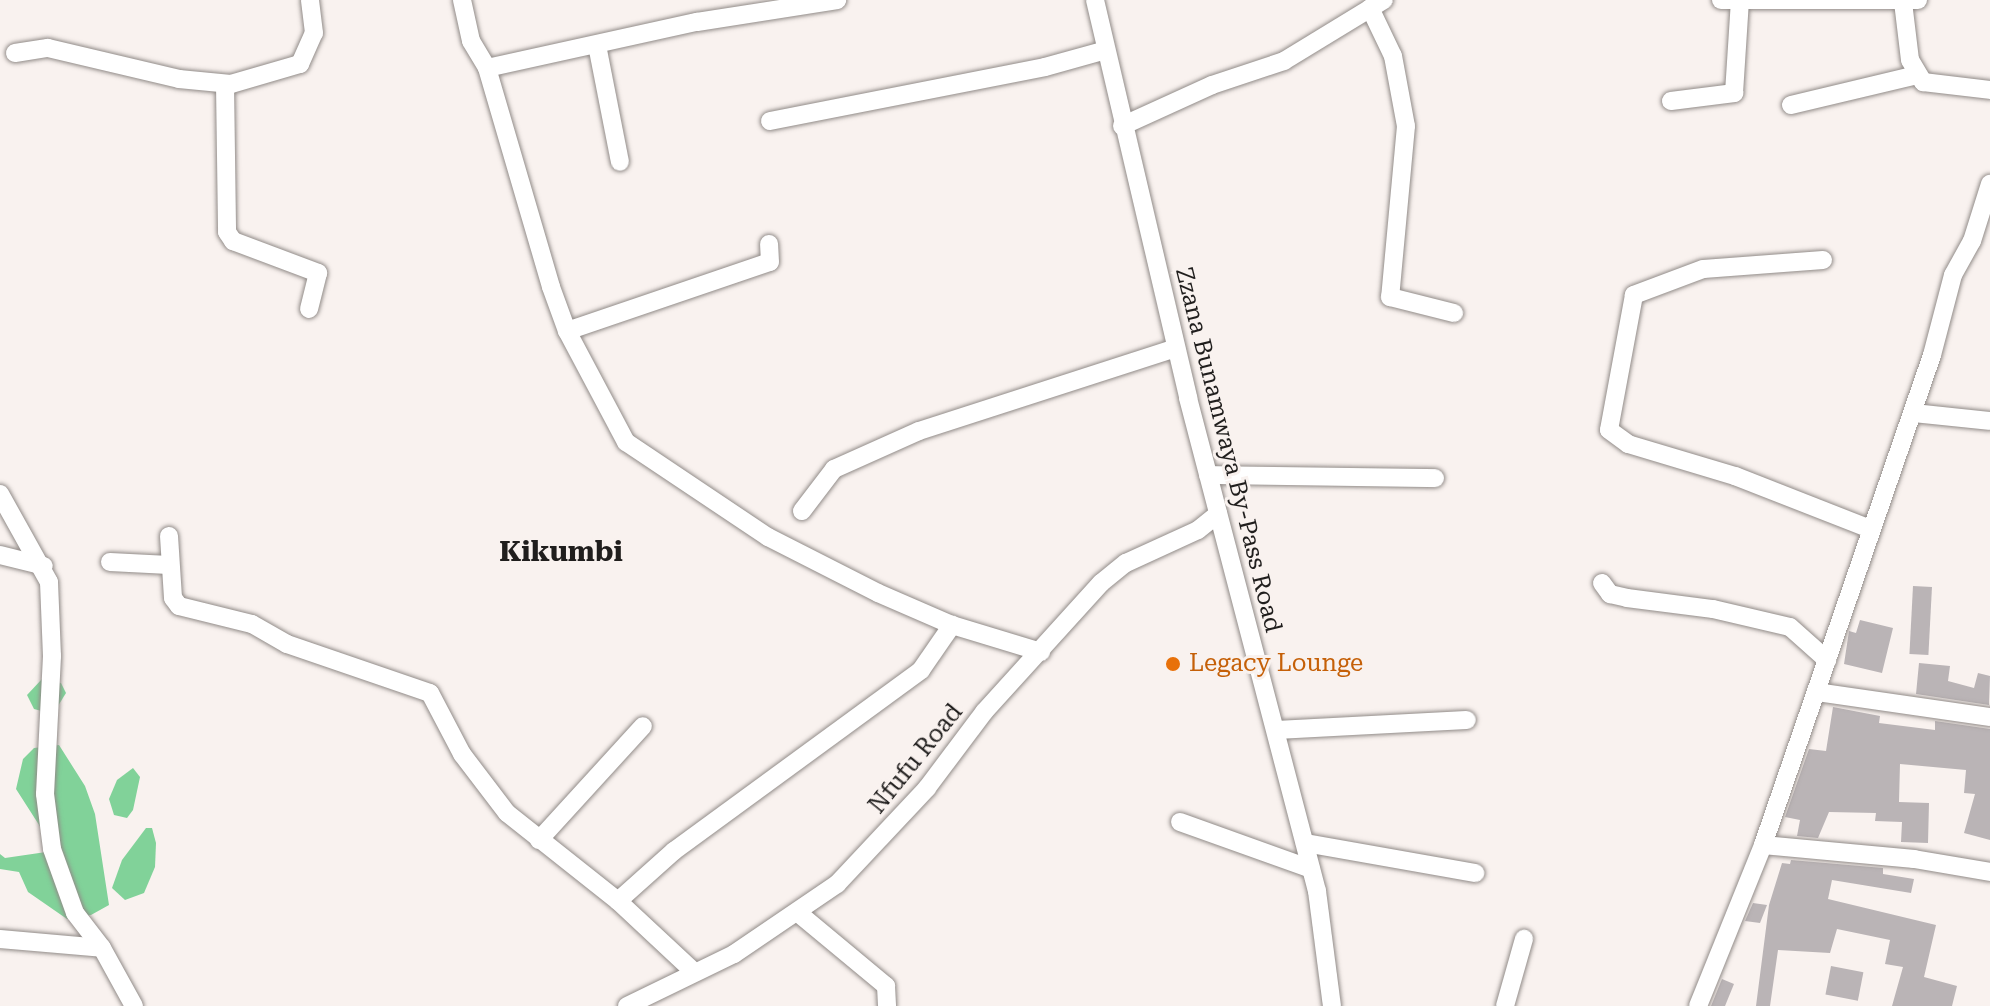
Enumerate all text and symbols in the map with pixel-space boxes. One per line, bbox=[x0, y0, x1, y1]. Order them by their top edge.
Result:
street label: Zzana Bunamwaya By-Pass Road bbox=[1169, 265, 1287, 635]
district label: Kikumbi bbox=[499, 535, 623, 569]
place label: Legacy Lounge bbox=[1189, 650, 1363, 678]
marker: Legacy Lounge bbox=[1164, 655, 1182, 673]
street label: Nfufu Road bbox=[863, 698, 969, 820]

